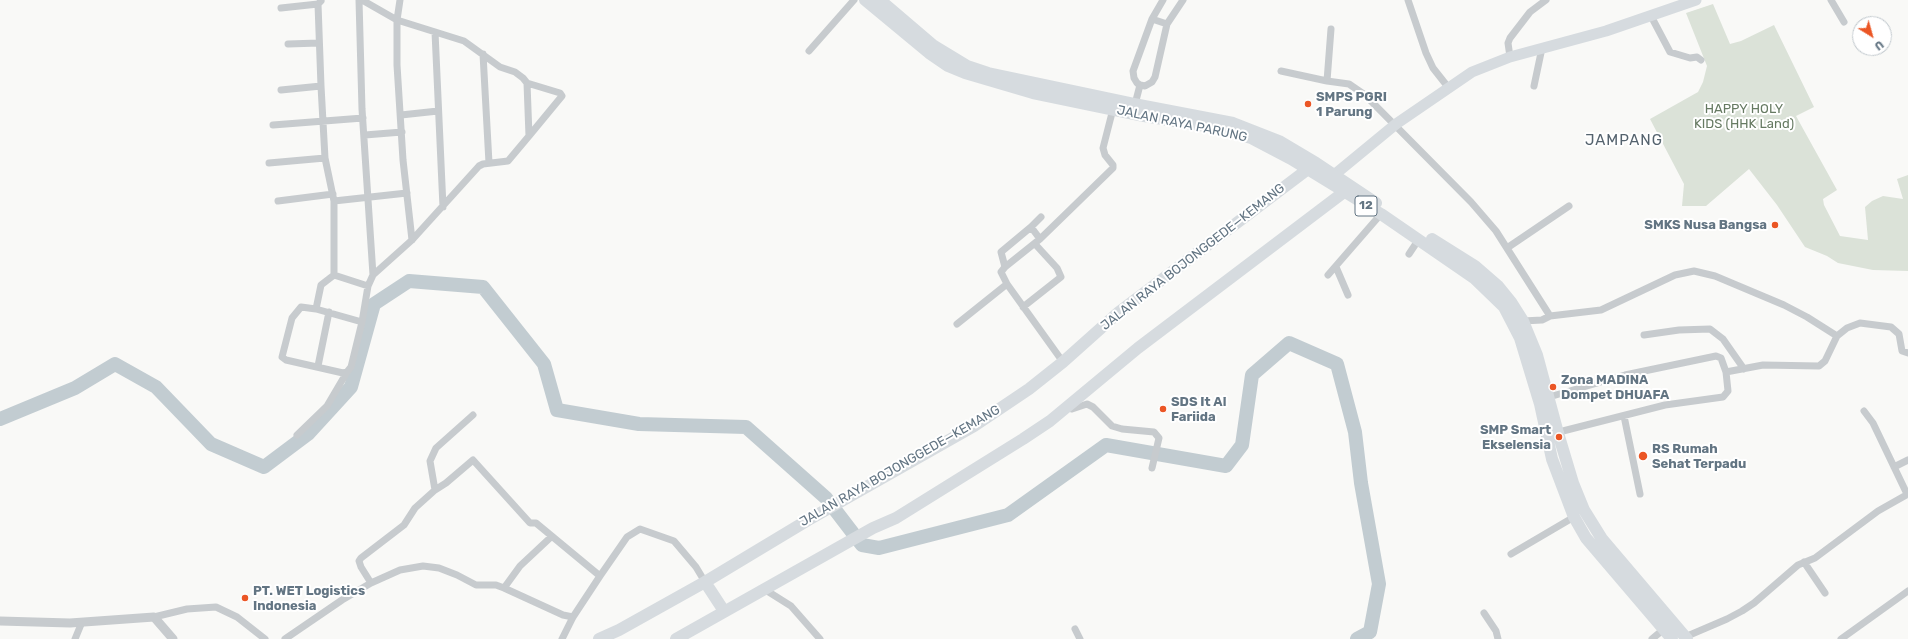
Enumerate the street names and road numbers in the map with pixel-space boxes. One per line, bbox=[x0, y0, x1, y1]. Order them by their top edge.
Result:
street label: JALAN RAYA PARUNG bbox=[1115, 103, 1249, 145]
street label: JALAN RAYA BOJONGGEDE—KEMANG bbox=[1098, 180, 1288, 334]
road number: 12 bbox=[1355, 196, 1377, 216]
street label: JALAN RAYA BOJONGGEDE—KEMANG bbox=[797, 402, 1003, 530]

